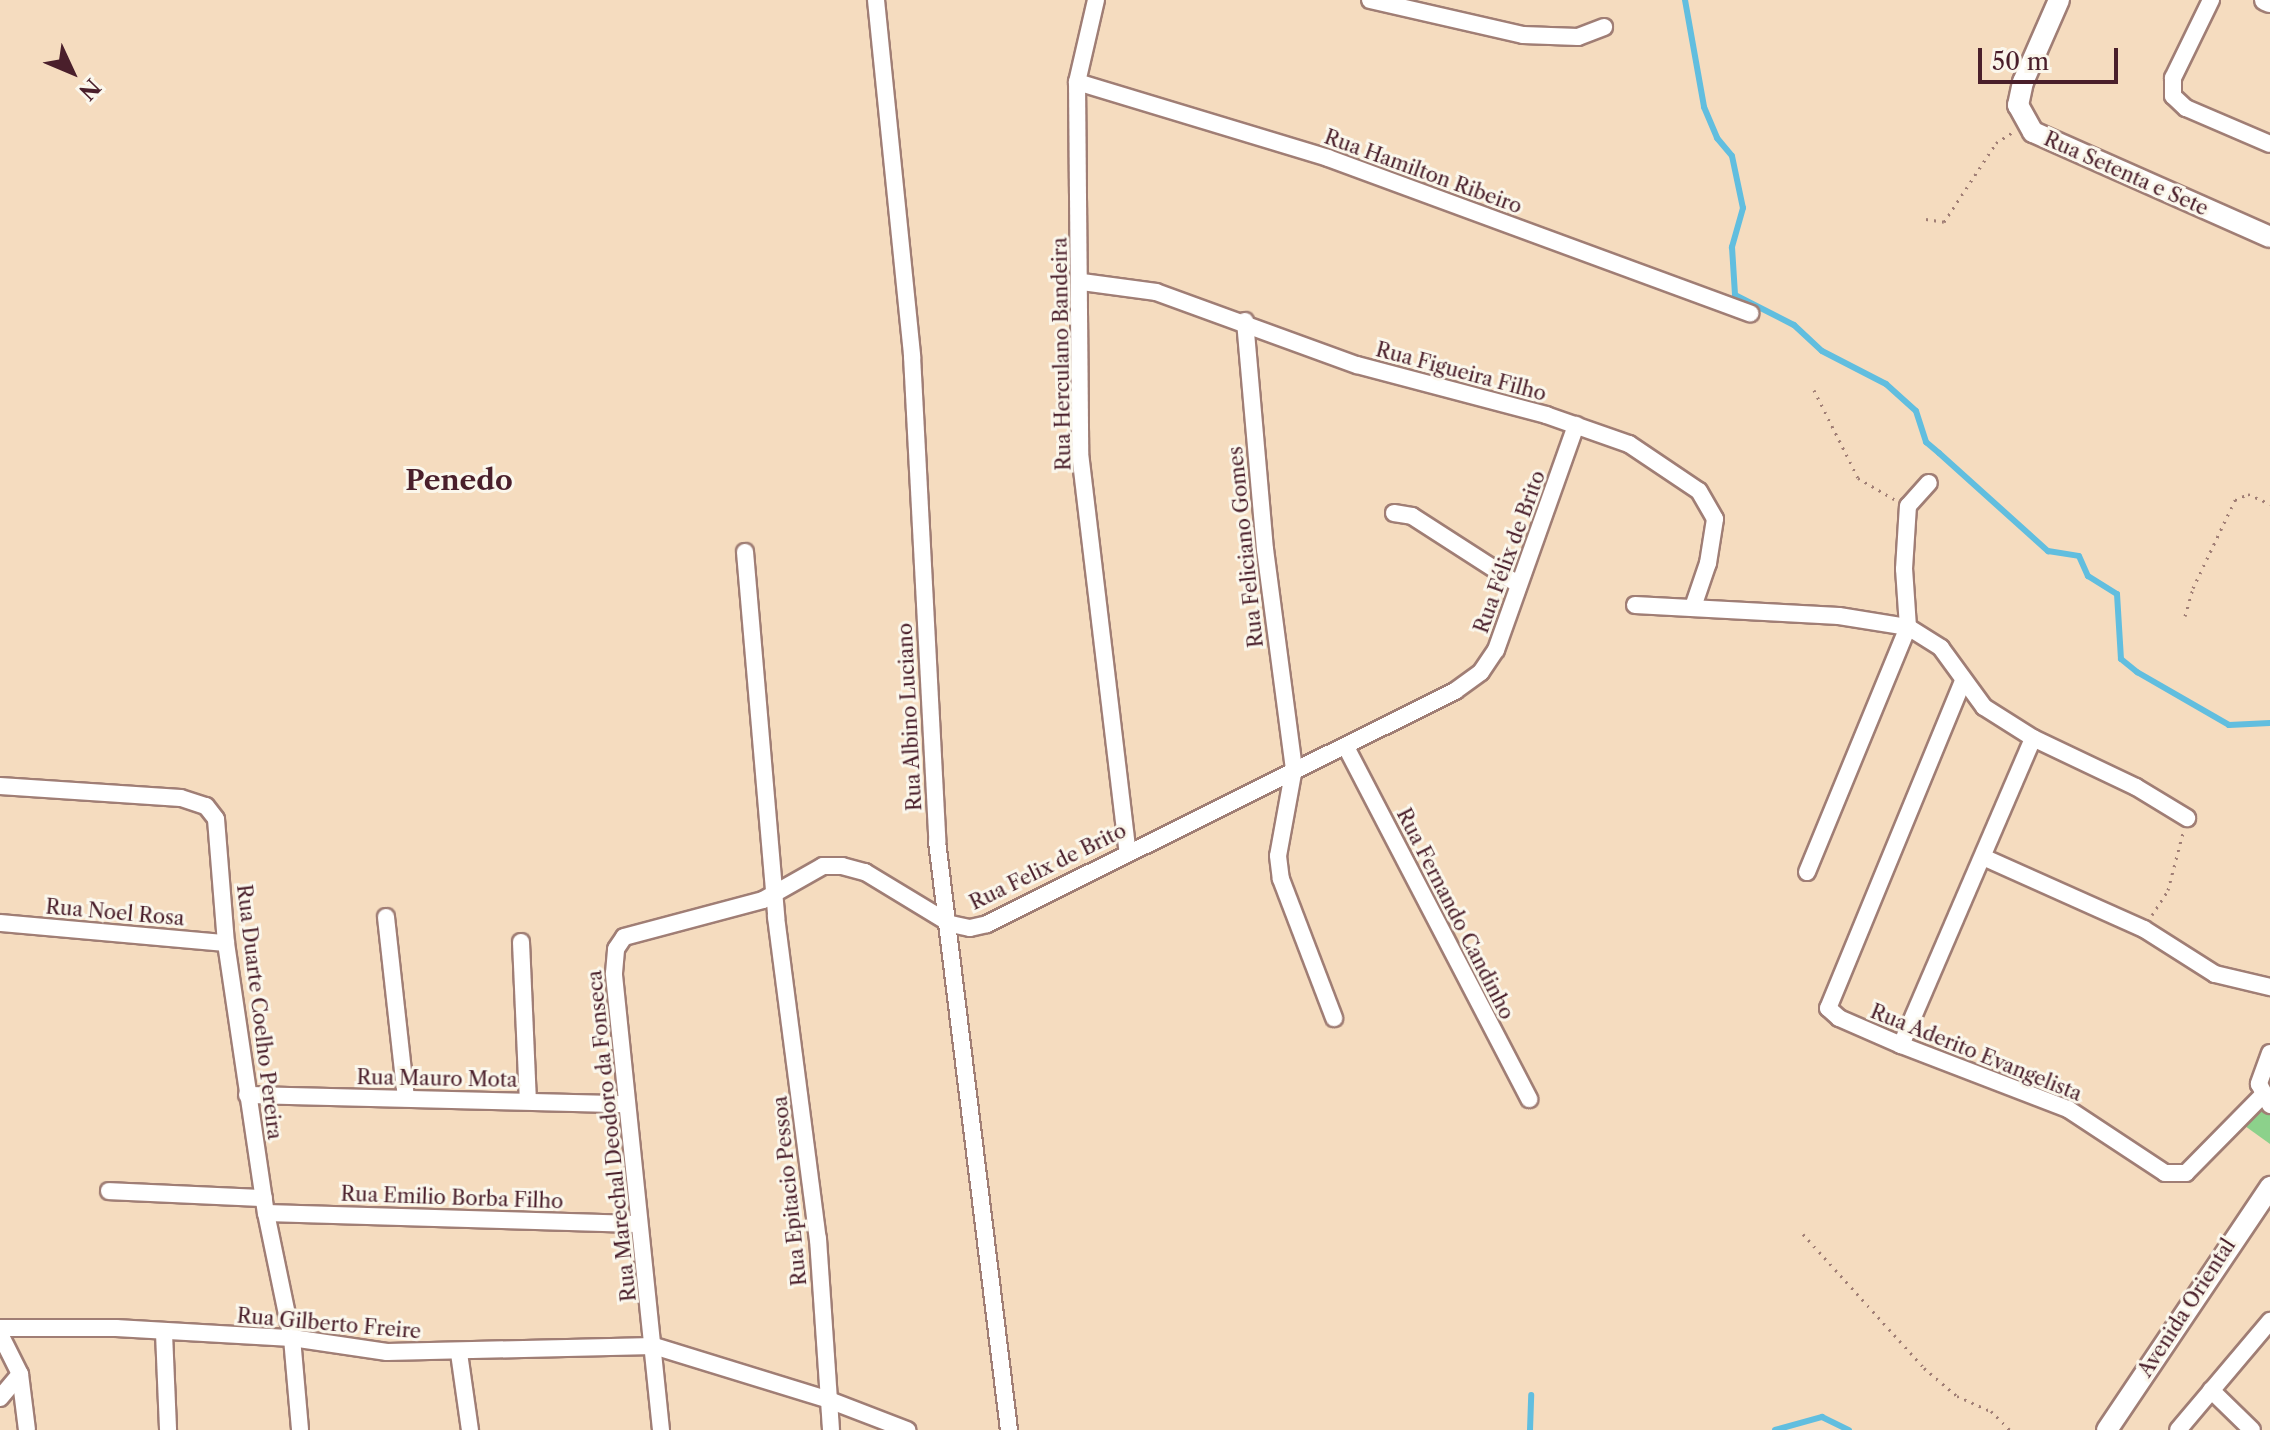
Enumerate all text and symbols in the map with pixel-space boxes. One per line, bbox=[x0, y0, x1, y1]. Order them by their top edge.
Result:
north arrow bbox=[32, 32, 112, 112]
scale bar bbox=[1982, 32, 2122, 82]
text: 50 m bbox=[1992, 47, 2049, 76]
text: N bbox=[73, 73, 106, 105]
street label: Rua Hamilton Ribeiro bbox=[1321, 125, 1525, 219]
street label: Rua Setenta e Sete bbox=[2040, 127, 2212, 221]
street label: Rua Herculano Bandeira bbox=[1048, 237, 1076, 471]
street label: Rua Figueira Filho bbox=[1373, 338, 1549, 406]
street label: Rua Feliciano Gomes bbox=[1223, 445, 1269, 649]
district label: Penedo bbox=[405, 463, 513, 497]
street label: Rua Félix de Brito bbox=[1469, 467, 1551, 637]
street label: Rua Albino Luciano bbox=[893, 622, 927, 812]
street label: Rua Fernando Candinho bbox=[1391, 804, 1519, 1024]
street label: Rua Felix de Brito bbox=[966, 819, 1130, 915]
street label: Rua Duarte Coelho Pereira bbox=[231, 883, 287, 1141]
street label: Rua Noel Rosa bbox=[44, 895, 186, 931]
street label: Rua Marechal Deodoro da Fonseca bbox=[583, 969, 641, 1303]
street label: Rua Aderito Evangelista bbox=[1866, 999, 2086, 1107]
street label: Rua Mauro Mota bbox=[356, 1066, 518, 1092]
street label: Rua Epitacio Pessoa bbox=[768, 1095, 812, 1287]
street label: Rua Emilio Borba Filho bbox=[340, 1182, 564, 1214]
street label: Avenida Oriental bbox=[2133, 1234, 2241, 1382]
street label: Rua Gilberto Freire bbox=[236, 1304, 422, 1344]

